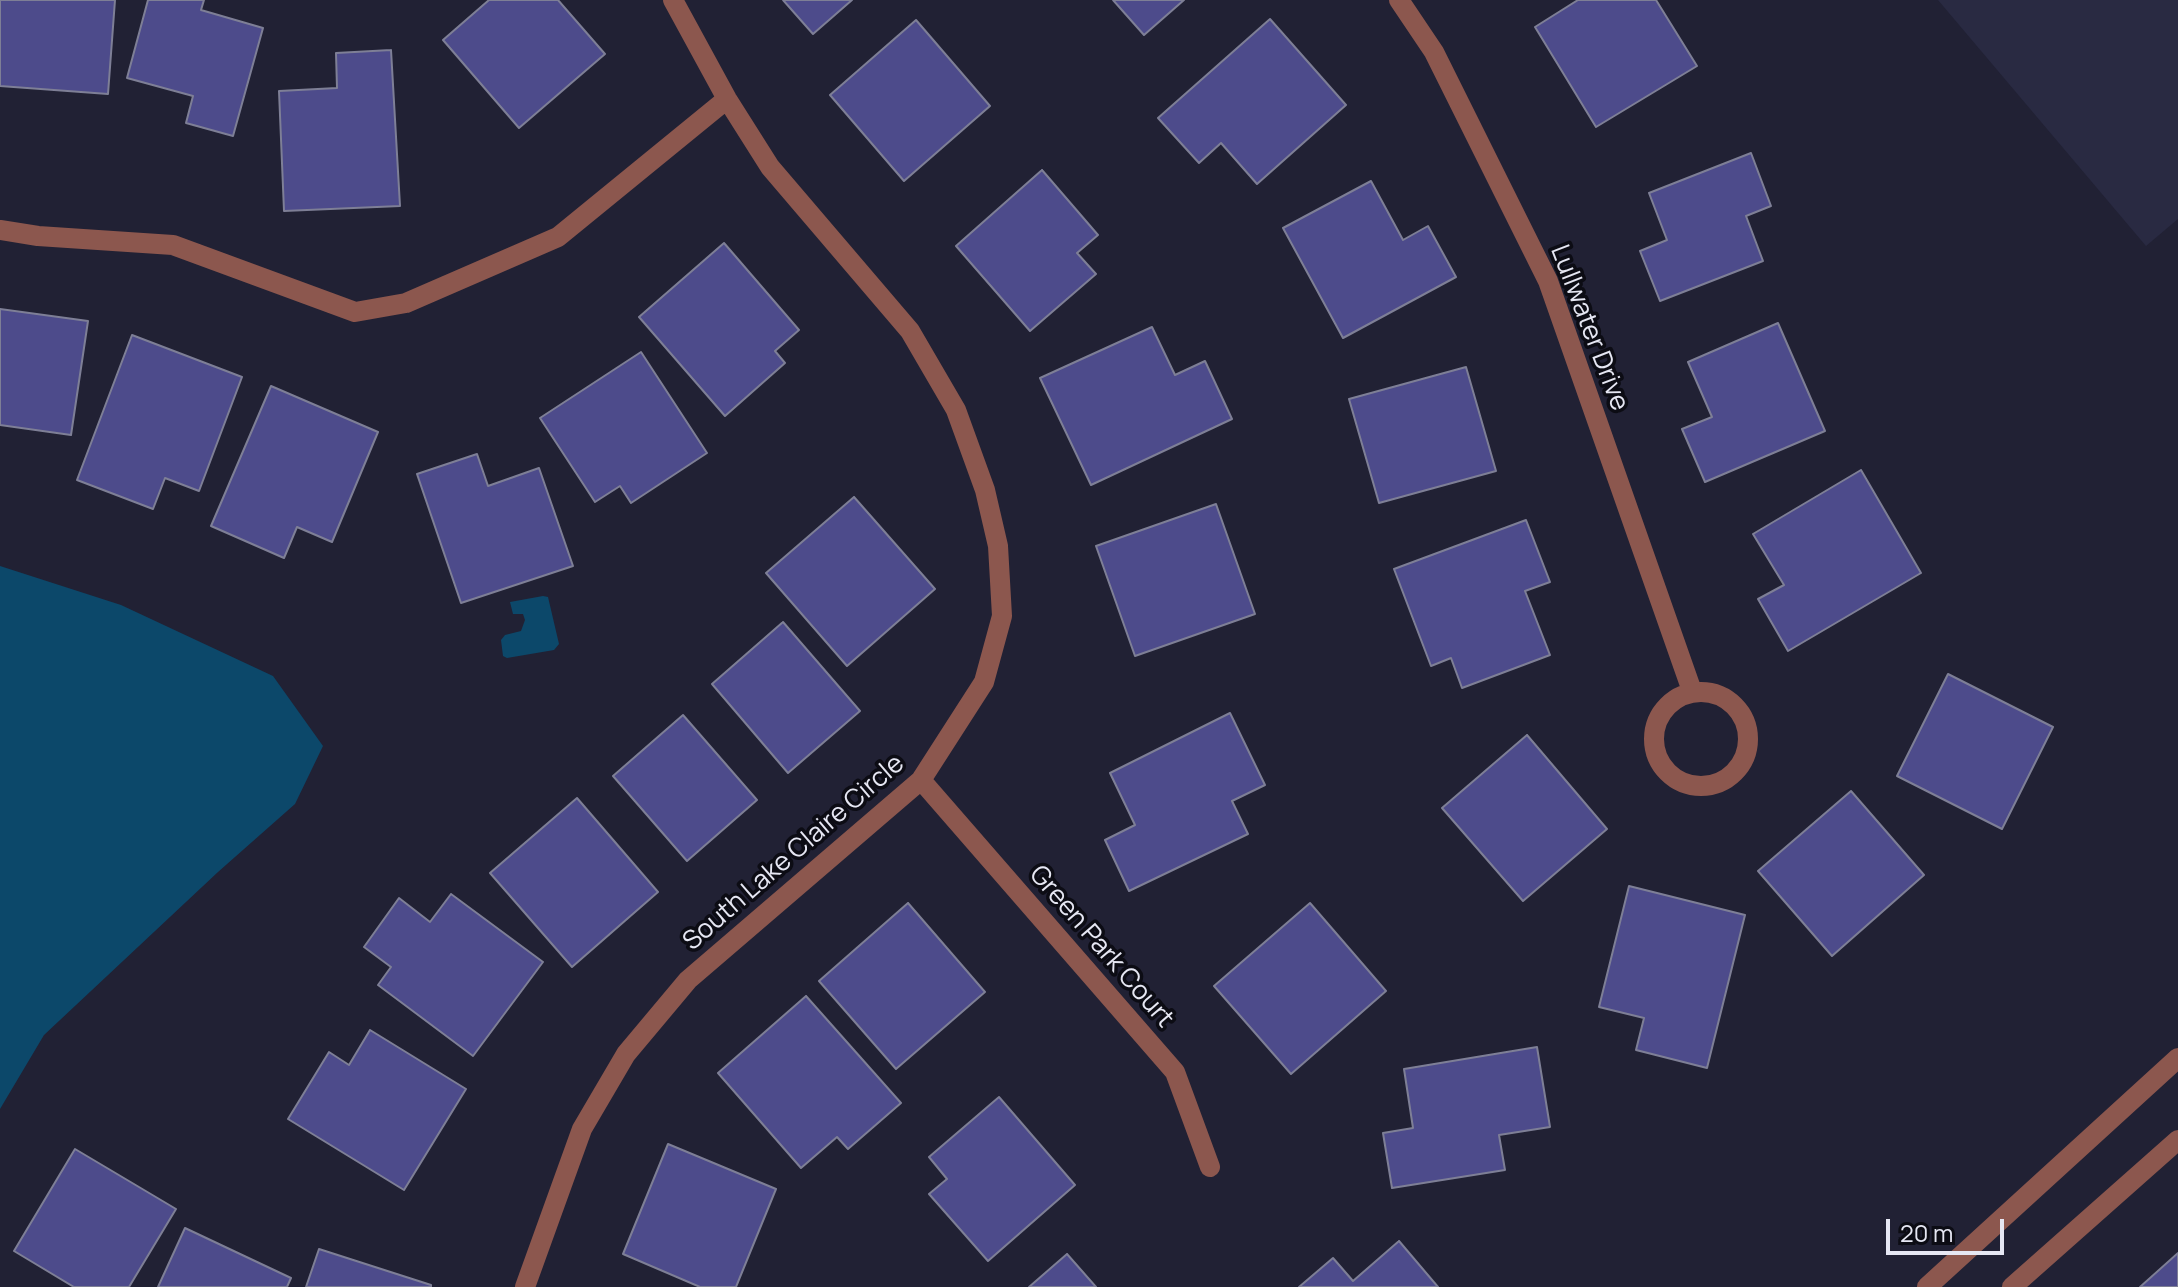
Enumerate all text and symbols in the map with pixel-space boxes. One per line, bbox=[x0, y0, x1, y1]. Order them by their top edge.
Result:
street label: Lullwater Drive bbox=[1543, 241, 1635, 415]
street label: South Lake Claire Circle bbox=[677, 749, 911, 957]
street label: Green Park Court bbox=[1022, 860, 1180, 1034]
scale bar bbox=[1890, 1203, 2008, 1253]
text: 20 m bbox=[1900, 1216, 1953, 1249]

